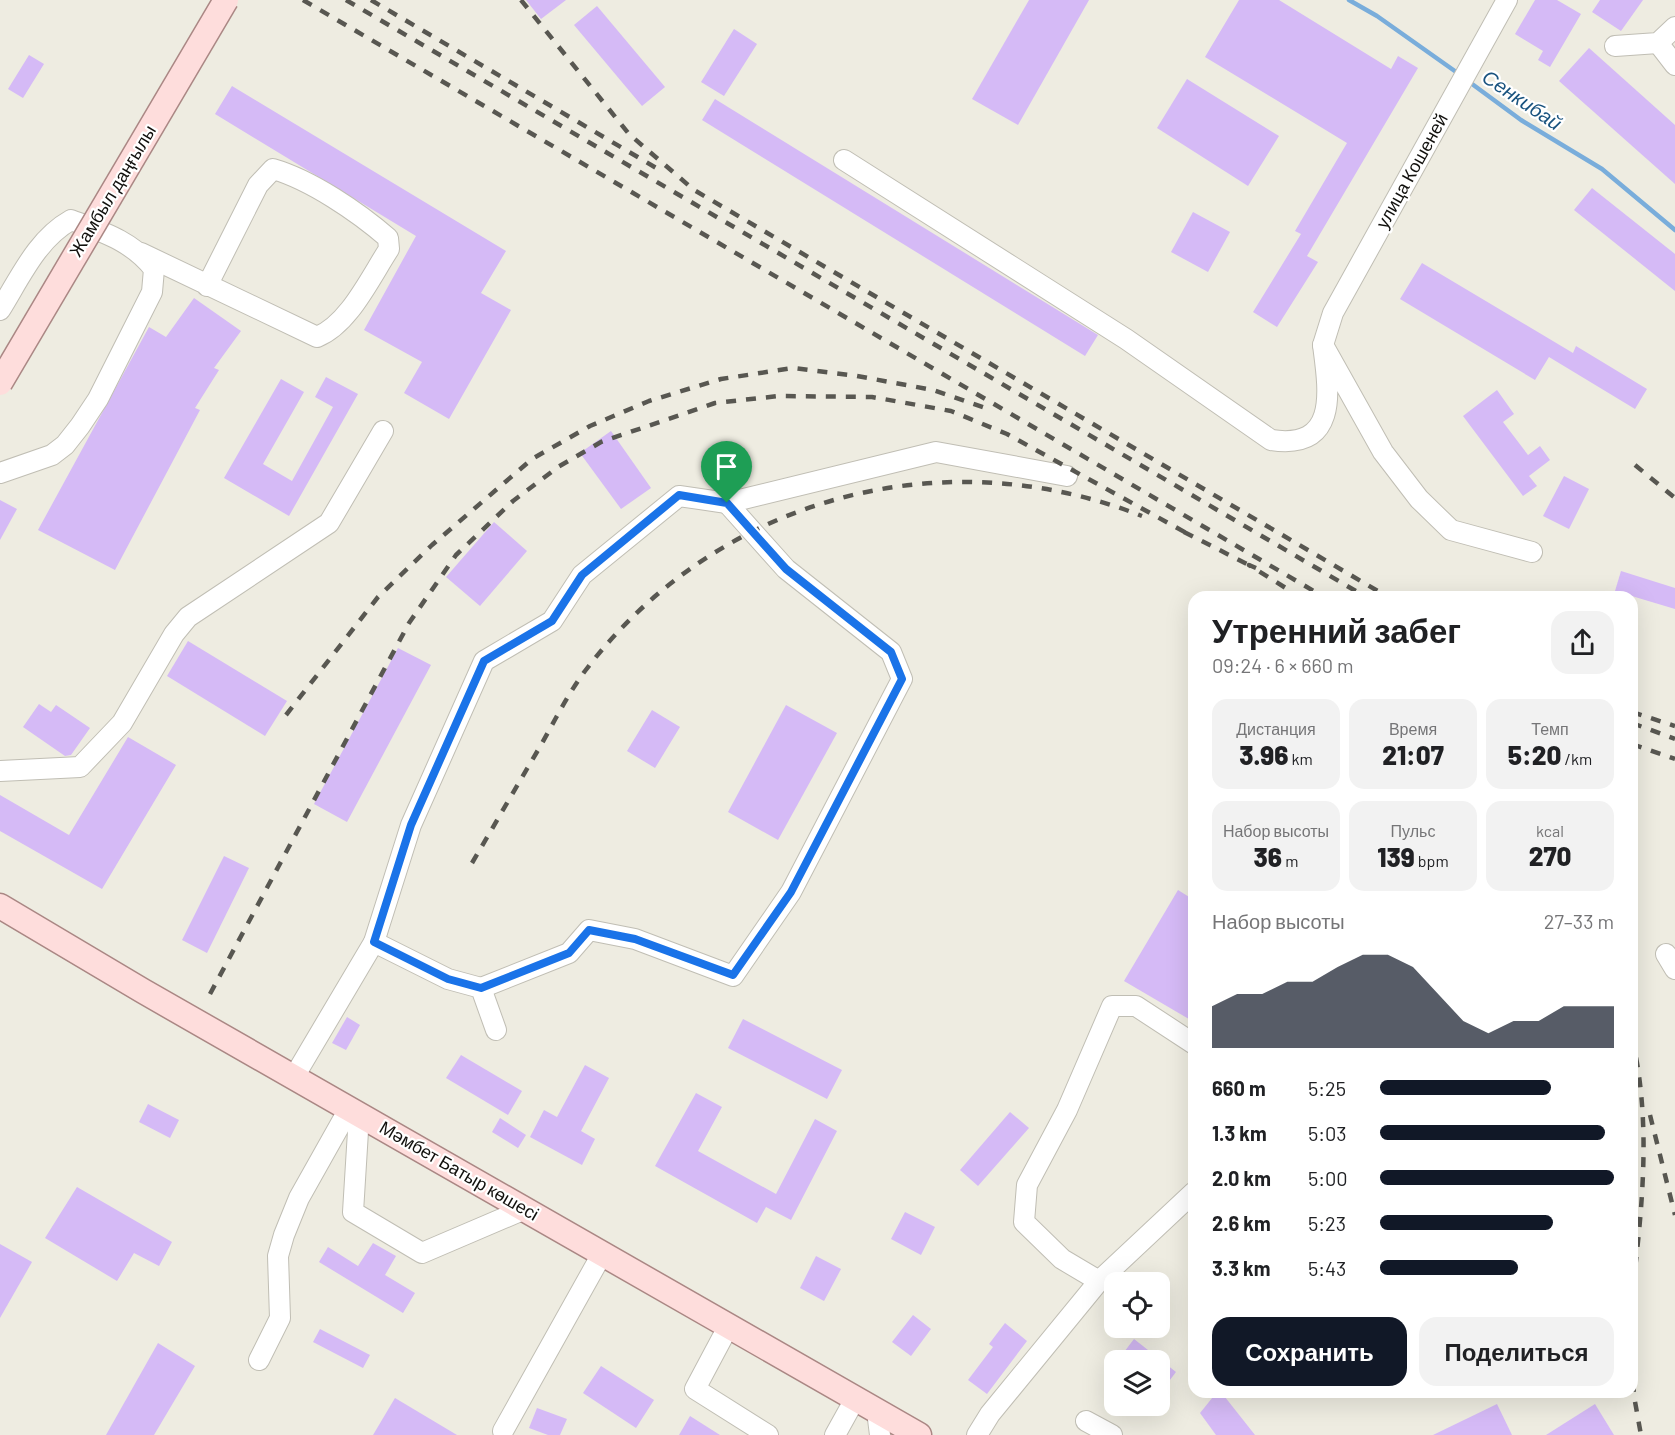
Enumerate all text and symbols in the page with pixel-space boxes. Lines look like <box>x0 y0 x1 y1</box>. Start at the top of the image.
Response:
water label: Сенкибай <box>1478 64 1567 134</box>
street label: улица Кошеней <box>1370 109 1452 232</box>
street label: Жамбыл даңғылы <box>64 121 160 260</box>
pin <box>701 441 752 503</box>
icon: arrive <box>710 450 743 483</box>
text: Утренний забег <box>1212 610 1461 650</box>
button: share <box>1551 611 1614 674</box>
text: 09:24 · 6 × 660 m <box>1212 653 1354 677</box>
text: Дистанция <box>1236 719 1316 738</box>
text: Время <box>1389 719 1437 738</box>
text: Темп <box>1531 719 1569 738</box>
text: 3.96 <box>1239 739 1288 770</box>
text: 21:07 <box>1382 739 1444 770</box>
text: 5:20 <box>1508 739 1561 770</box>
text: km <box>1288 749 1313 768</box>
text: /km <box>1561 749 1592 768</box>
text: Набор высоты <box>1223 821 1329 840</box>
text: Пульс <box>1391 821 1435 840</box>
text: kcal <box>1536 821 1564 840</box>
text: 270 <box>1529 840 1571 871</box>
text: 36 <box>1254 841 1282 872</box>
text: 139 <box>1377 841 1415 872</box>
text: m <box>1282 851 1298 870</box>
text: bpm <box>1415 851 1449 870</box>
text: Набор высоты <box>1212 909 1345 933</box>
text: 27–33 m <box>1544 909 1614 933</box>
text: 660 m <box>1212 1076 1266 1100</box>
text: 5:25 <box>1308 1076 1346 1100</box>
street label: Мәмбет Батыр көшесі <box>376 1116 543 1225</box>
text: 1.3 km <box>1212 1121 1267 1145</box>
text: 5:03 <box>1308 1121 1347 1145</box>
text: 2.0 km <box>1212 1166 1271 1190</box>
text: 5:00 <box>1308 1166 1348 1190</box>
text: 2.6 km <box>1212 1211 1271 1235</box>
text: 5:23 <box>1308 1211 1346 1235</box>
text: 3.3 km <box>1212 1256 1270 1280</box>
text: 5:43 <box>1308 1256 1346 1280</box>
map controls <box>1104 1272 1170 1416</box>
button: locate <box>1104 1272 1170 1338</box>
button: Сохранить <box>1212 1317 1407 1386</box>
button: Поделиться <box>1419 1317 1614 1386</box>
button: layers <box>1104 1350 1170 1416</box>

